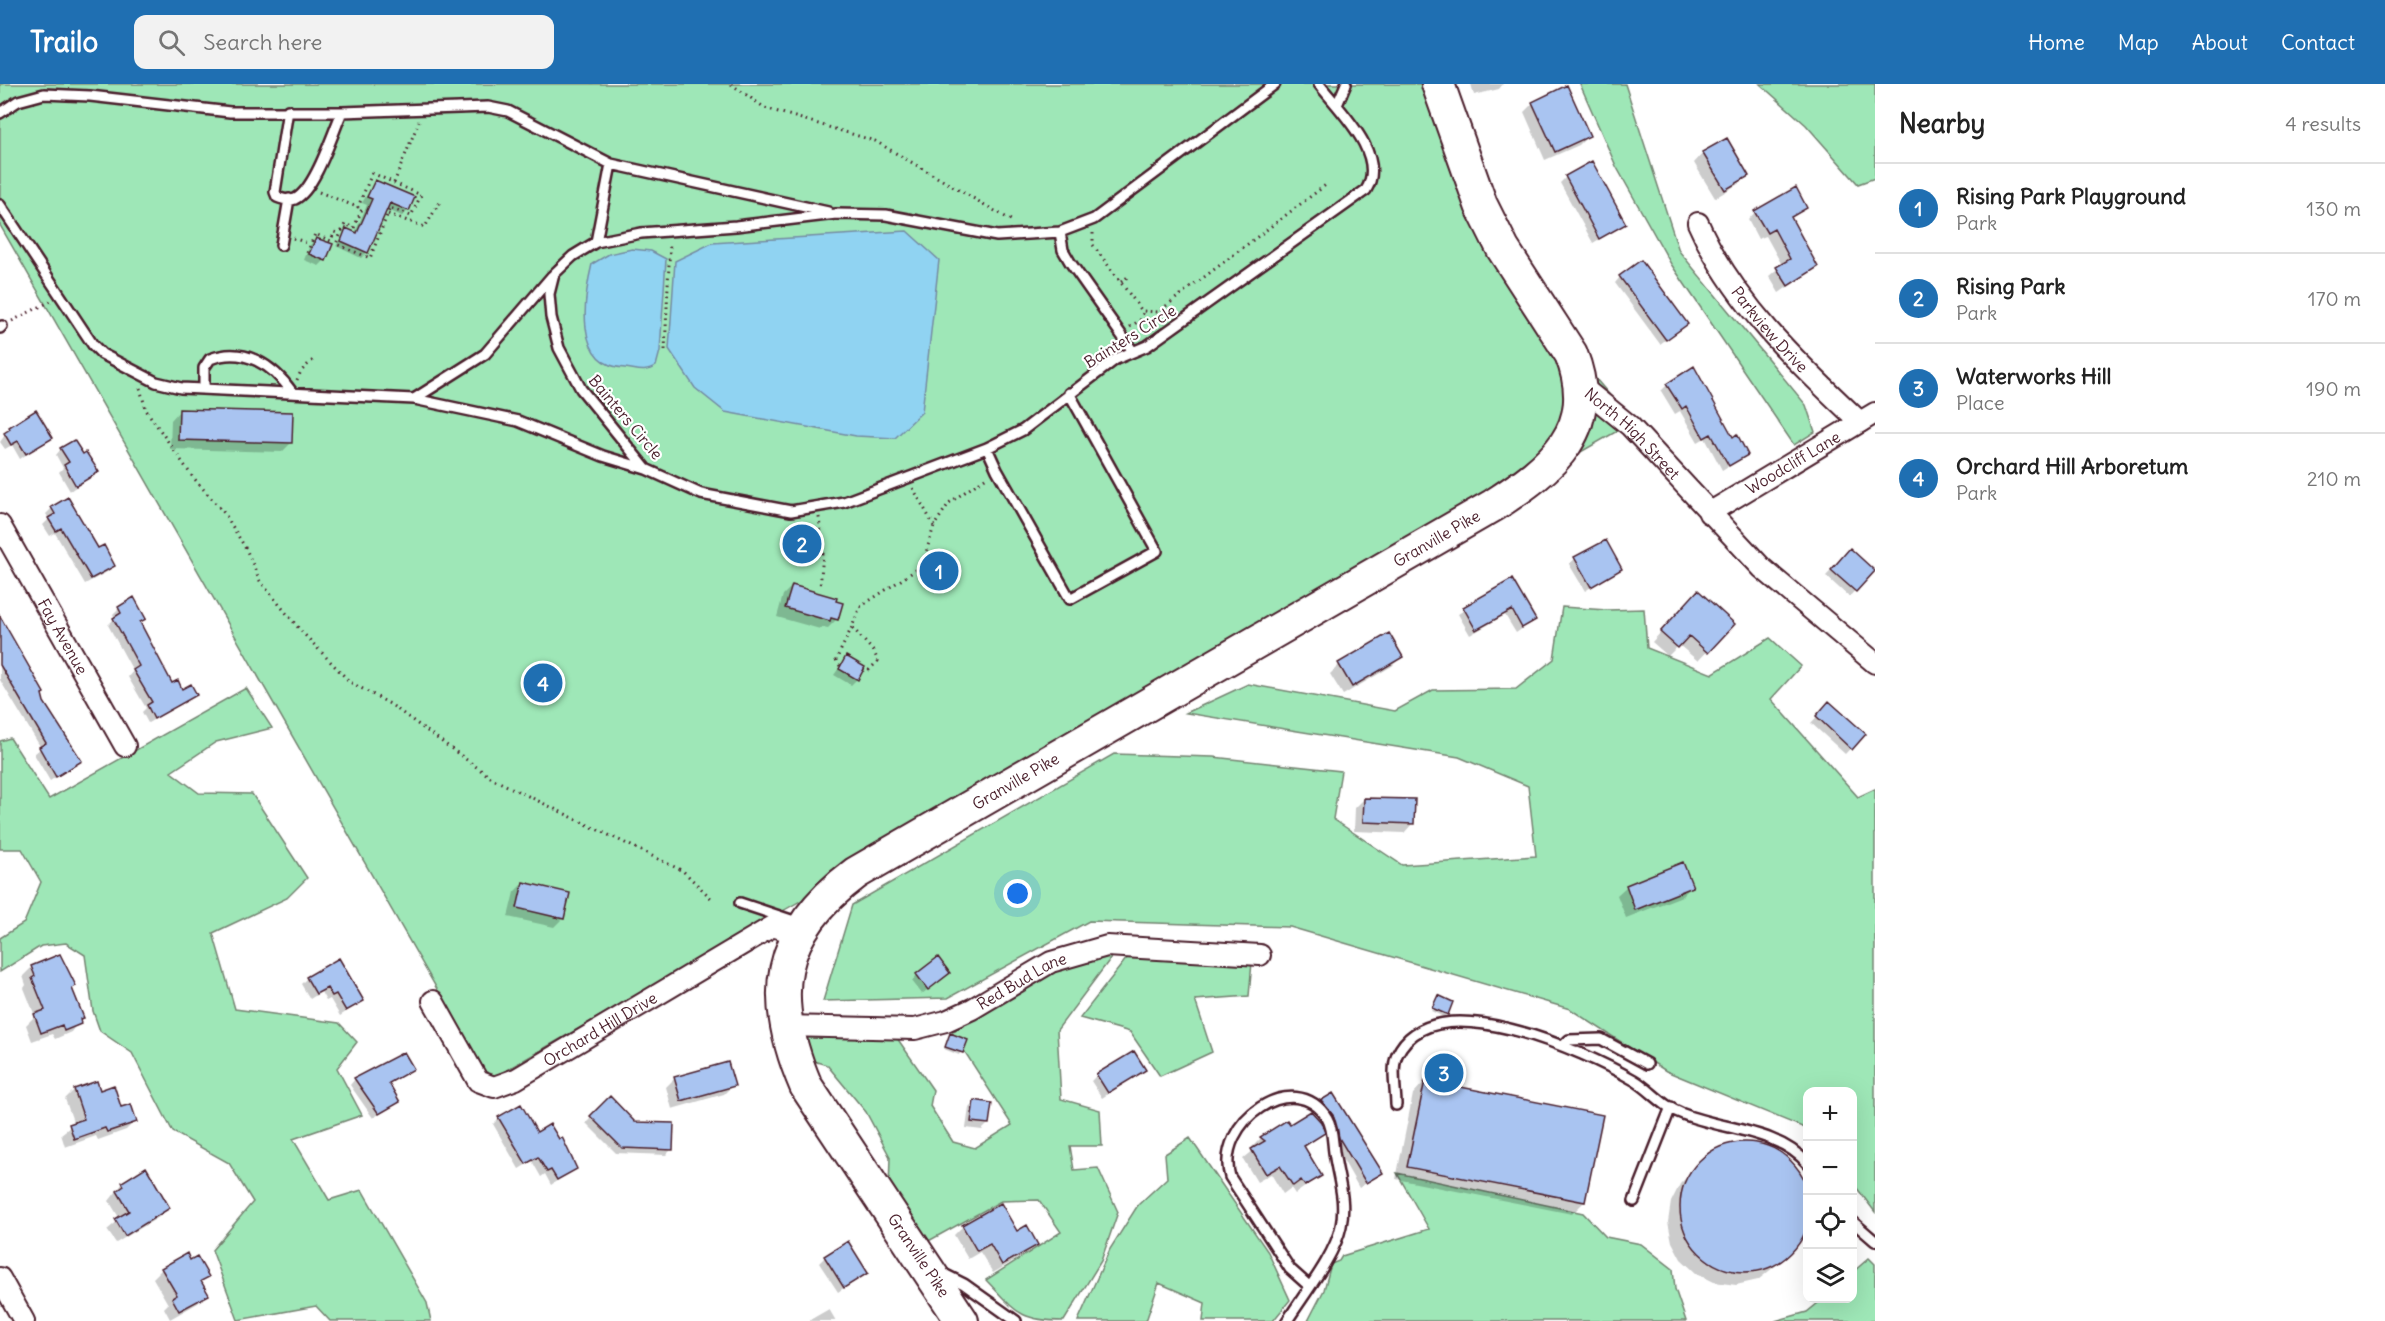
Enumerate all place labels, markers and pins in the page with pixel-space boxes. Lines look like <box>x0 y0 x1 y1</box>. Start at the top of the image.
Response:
pin: 2 <box>782 522 822 566</box>
pin: 1 <box>920 548 958 594</box>
pin: 4 <box>524 660 562 706</box>
pin: 3 <box>1424 1050 1464 1096</box>

